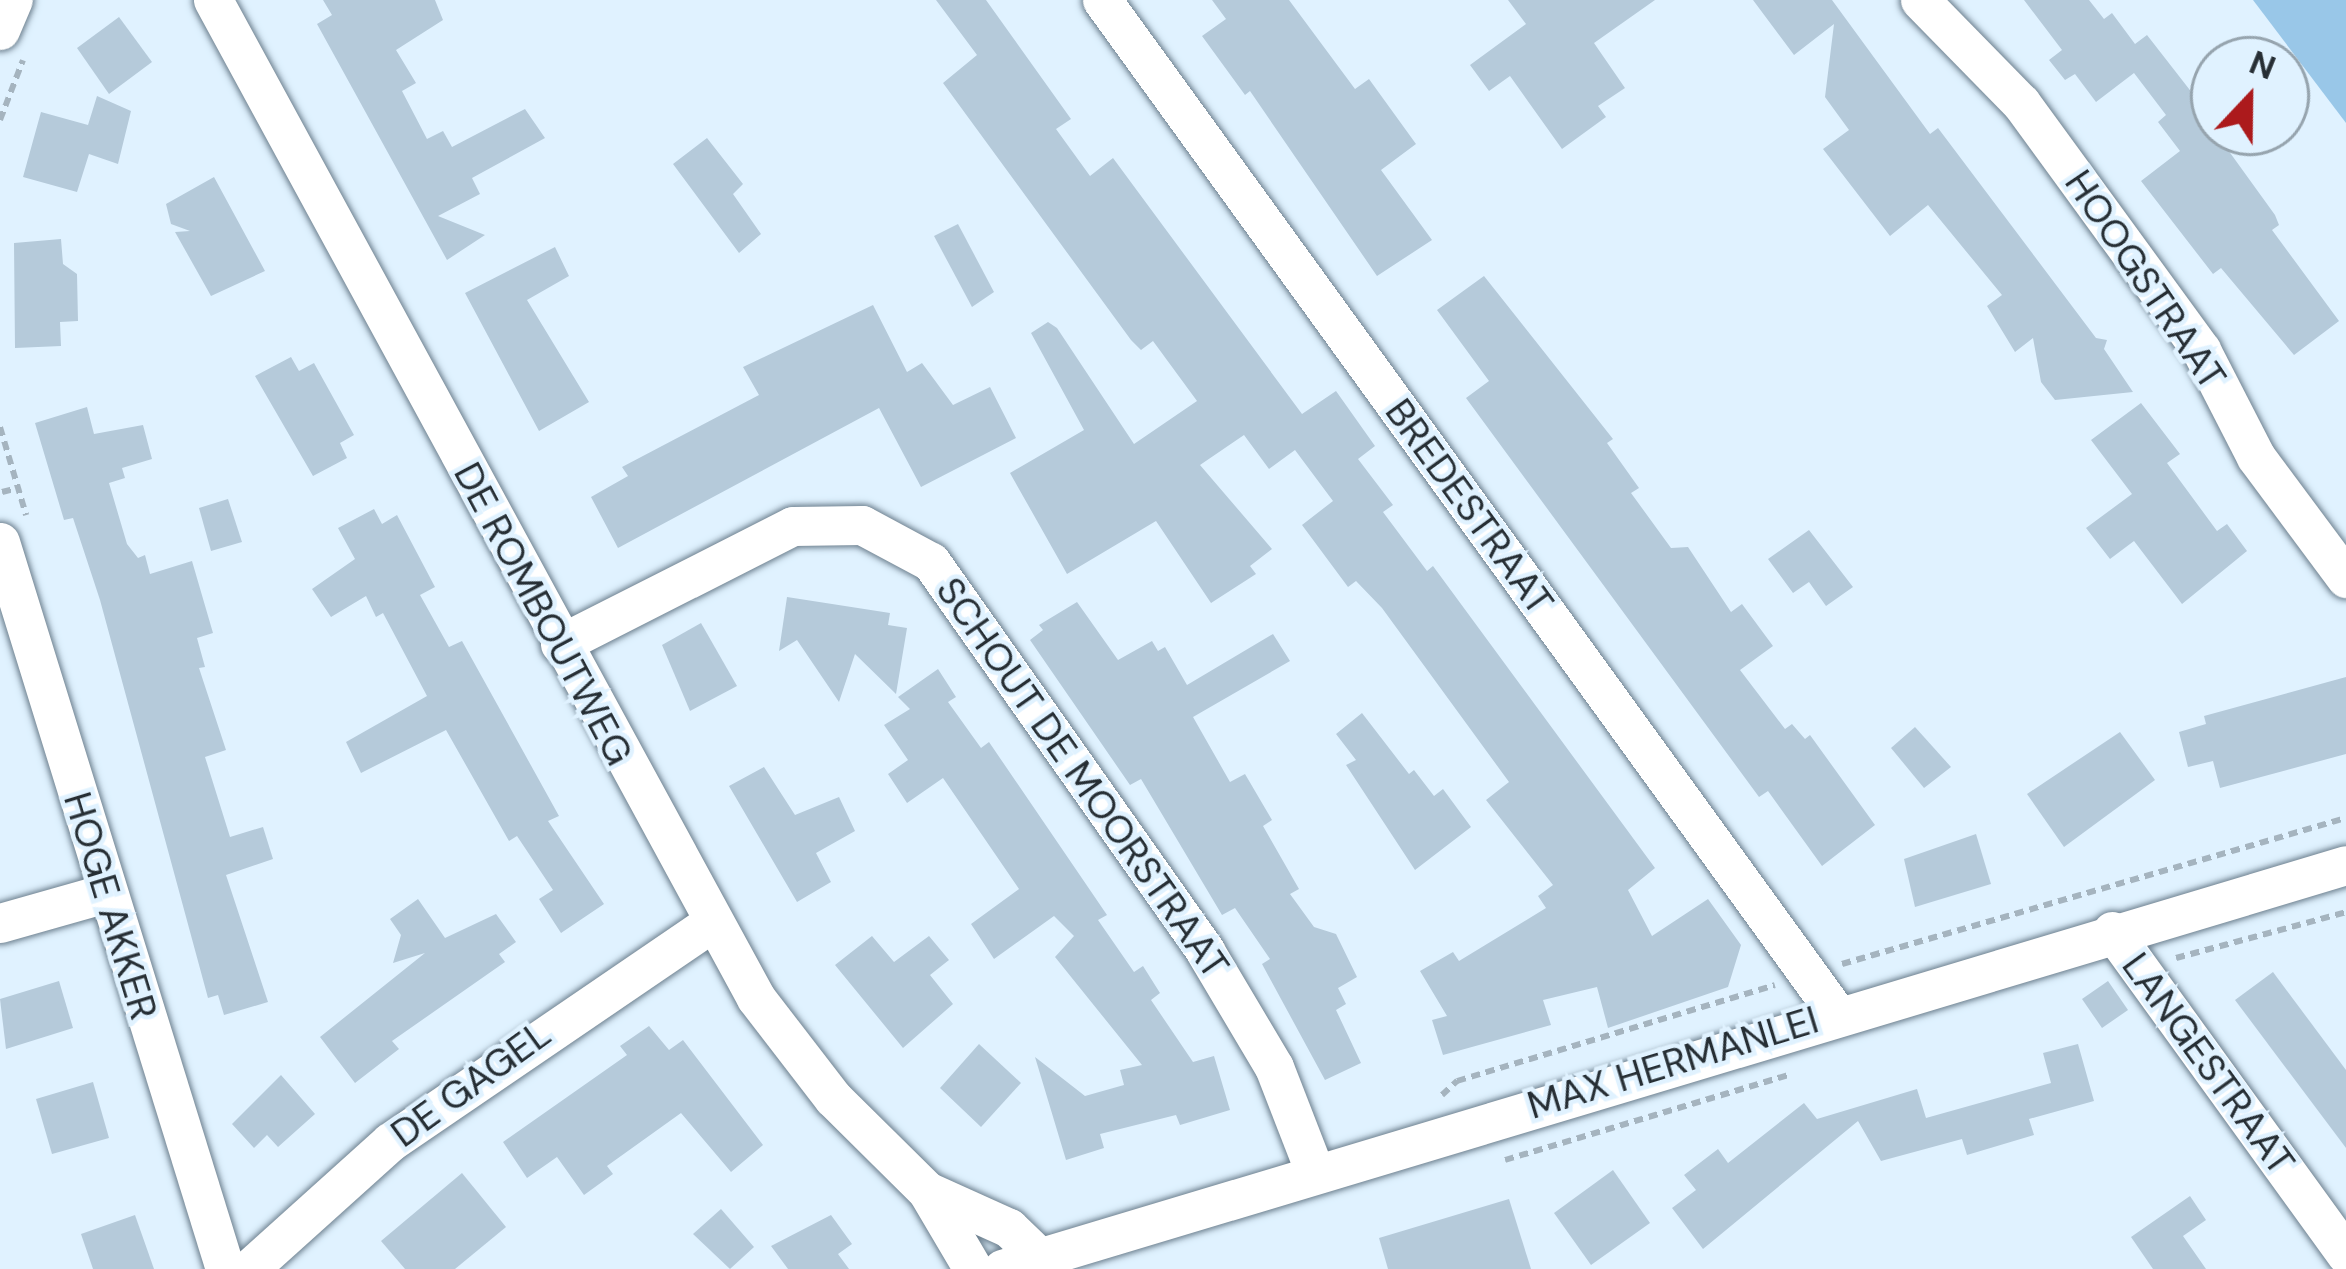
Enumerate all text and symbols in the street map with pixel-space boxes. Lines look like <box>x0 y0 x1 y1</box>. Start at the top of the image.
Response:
north arrow <box>2190 36 2310 156</box>
text: N <box>2243 40 2282 89</box>
street label: HOOGSTRAAT <box>2055 162 2235 398</box>
street label: BREDESTRAAT <box>1375 390 1563 624</box>
street label: DE ROMBOUTWEG <box>443 455 643 773</box>
street label: SCHOUT DE MOORSTRAAT <box>926 569 1238 987</box>
street label: HOGE AKKER <box>53 787 167 1025</box>
street label: LANGESTRAAT <box>2112 944 2304 1184</box>
street label: MAX HERMANLEI <box>1522 997 1824 1129</box>
street label: DE GAGEL <box>382 1011 560 1157</box>

